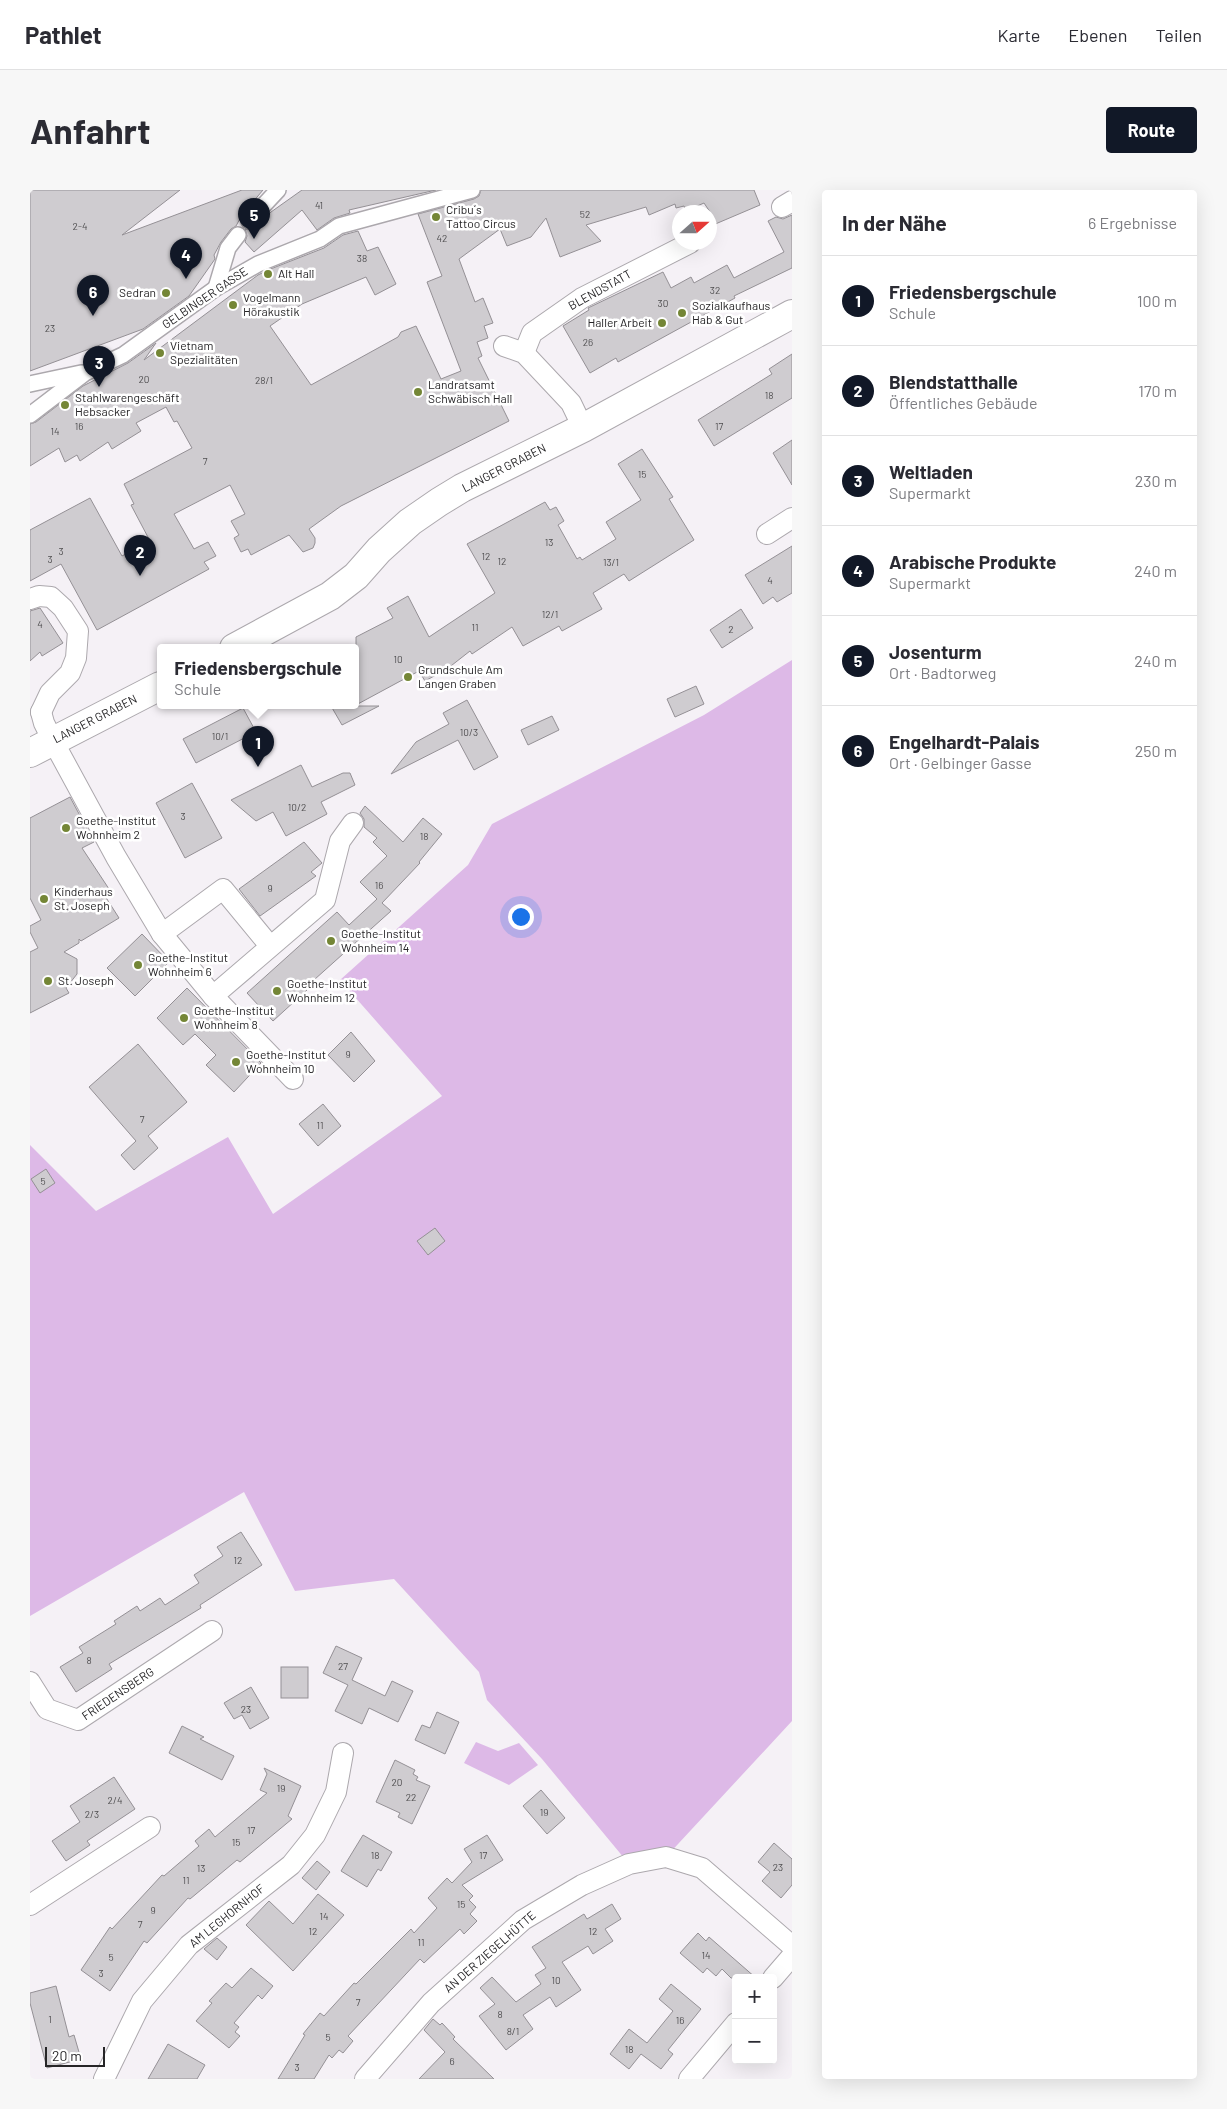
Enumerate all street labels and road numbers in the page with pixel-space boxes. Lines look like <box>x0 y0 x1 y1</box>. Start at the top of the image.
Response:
street label: GELBINGER GASSE <box>159 263 250 331</box>
street label: BLENDSTATT <box>565 266 634 312</box>
street label: LANGER GRABEN <box>459 440 548 494</box>
street label: LANGER GRABEN <box>50 691 139 745</box>
street label: FRIEDENSBERG <box>79 1664 156 1722</box>
street label: AM LEGHORNHOF <box>186 1881 267 1950</box>
street label: AN DER ZIEGELHÜTTE <box>441 1908 538 1995</box>

